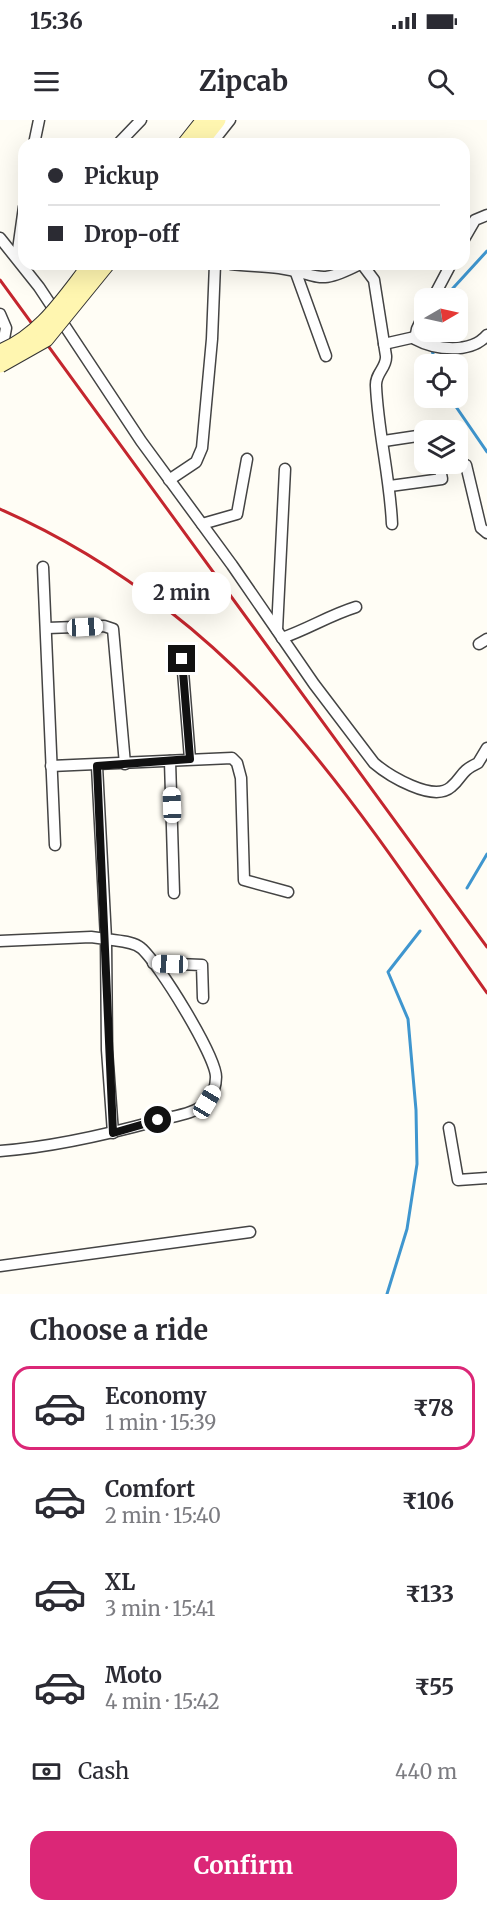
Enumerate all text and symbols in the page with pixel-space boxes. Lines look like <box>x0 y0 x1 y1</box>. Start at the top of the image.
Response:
text: 15:36 <box>30 7 83 35</box>
text: Zipcab <box>199 64 288 98</box>
icon: menu <box>30 65 63 98</box>
icon: search <box>424 65 457 98</box>
text: Pickup <box>84 162 159 190</box>
text: Drop-off <box>84 220 179 248</box>
north arrow <box>414 288 468 342</box>
map controls <box>414 288 468 474</box>
button: locate <box>414 354 468 408</box>
button: layers <box>414 420 468 474</box>
callout: 2 min <box>132 572 231 614</box>
text: 2 min <box>153 580 210 605</box>
car <box>67 617 103 637</box>
route end <box>168 645 195 672</box>
car <box>162 787 182 823</box>
car <box>152 954 188 974</box>
car <box>190 1082 224 1122</box>
route start <box>144 1106 171 1133</box>
text: Choose a ride <box>30 1313 208 1347</box>
icon: car <box>33 1381 87 1435</box>
text: Economy <box>105 1382 206 1410</box>
text: ₹78 <box>413 1394 454 1422</box>
text: 1 min · 15:39 <box>105 1410 216 1435</box>
icon: car <box>33 1474 87 1528</box>
text: Comfort <box>105 1475 195 1503</box>
text: ₹106 <box>402 1487 454 1515</box>
text: 2 min · 15:40 <box>105 1503 221 1528</box>
icon: car <box>33 1567 87 1621</box>
text: XL <box>105 1568 135 1596</box>
text: ₹133 <box>405 1580 454 1608</box>
text: 3 min · 15:41 <box>105 1596 215 1621</box>
icon: car <box>33 1660 87 1714</box>
text: Moto <box>105 1661 162 1689</box>
text: ₹55 <box>414 1673 454 1701</box>
text: 4 min · 15:42 <box>105 1689 220 1714</box>
icon: cash <box>30 1755 63 1788</box>
text: Cash <box>78 1757 129 1785</box>
text: 440 m <box>395 1759 457 1784</box>
button: Confirm <box>30 1831 457 1900</box>

